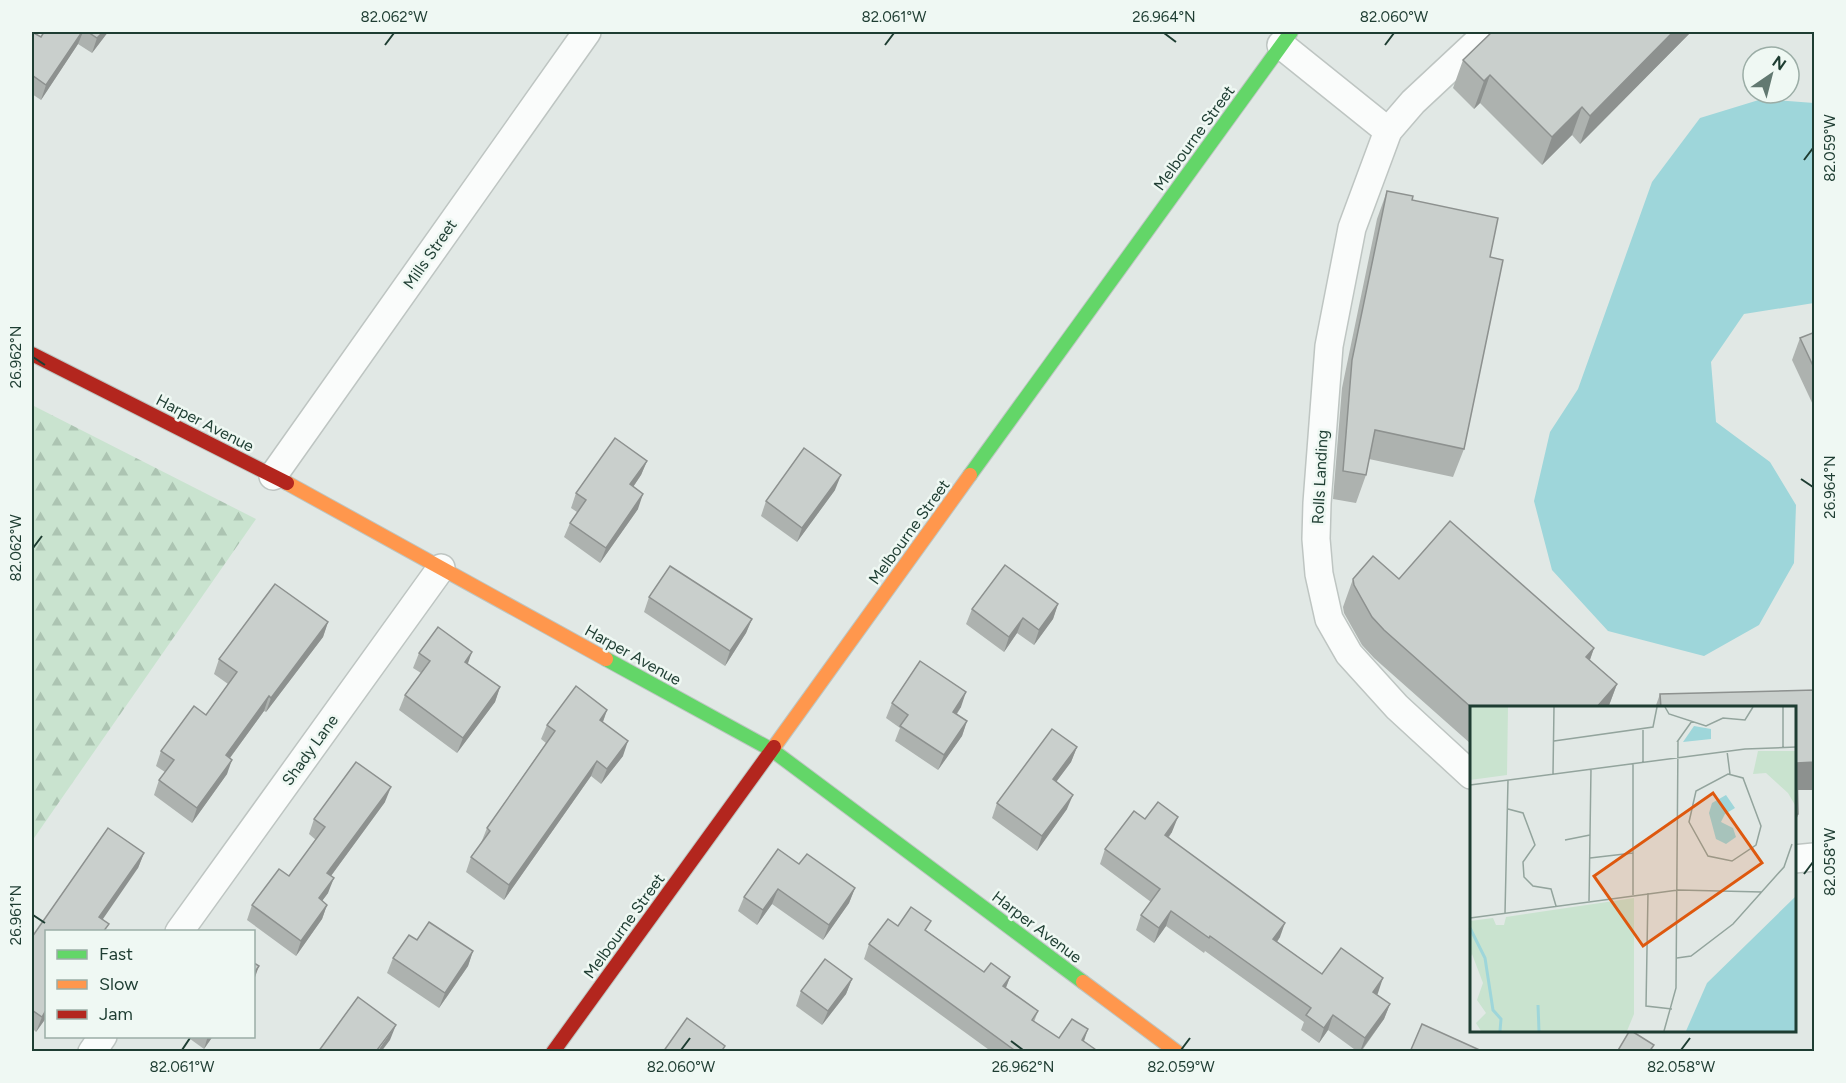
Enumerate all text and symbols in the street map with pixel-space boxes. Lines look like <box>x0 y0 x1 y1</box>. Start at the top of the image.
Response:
text: 82.062°W <box>360 8 428 26</box>
text: 82.061°W <box>862 8 927 26</box>
text: 26.964°N <box>1132 8 1196 26</box>
text: 82.060°W <box>1360 8 1429 26</box>
north arrow <box>1741 45 1801 105</box>
text: N <box>1769 52 1790 74</box>
street label: Melbourne Street <box>1150 82 1238 194</box>
text: 82.059°W <box>1821 114 1839 182</box>
street label: Mills Street <box>399 216 461 292</box>
text: 26.962°N <box>7 326 25 388</box>
street label: Harper Avenue <box>153 390 257 456</box>
street label: Rolls Landing <box>1308 429 1332 525</box>
text: 26.964°N <box>1821 455 1839 519</box>
street label: Melbourne Street <box>865 476 953 588</box>
text: 82.062°W <box>7 514 25 582</box>
street label: Harper Avenue <box>581 621 685 689</box>
inset map <box>1470 706 1795 1032</box>
street label: Shady Lane <box>278 711 342 789</box>
text: 82.058°W <box>1821 827 1839 896</box>
street label: Melbourne Street <box>580 870 668 982</box>
text: 26.961°N <box>7 885 25 945</box>
street label: Harper Avenue <box>988 887 1086 967</box>
legend <box>45 930 255 1038</box>
text: Fast <box>99 943 133 965</box>
text: Slow <box>99 973 138 995</box>
text: Jam <box>99 1003 133 1025</box>
text: 82.061°W <box>150 1058 215 1076</box>
text: 82.060°W <box>647 1058 716 1076</box>
text: 26.962°N <box>992 1058 1054 1076</box>
text: 82.059°W <box>1147 1058 1215 1076</box>
text: 82.058°W <box>1647 1058 1716 1076</box>

